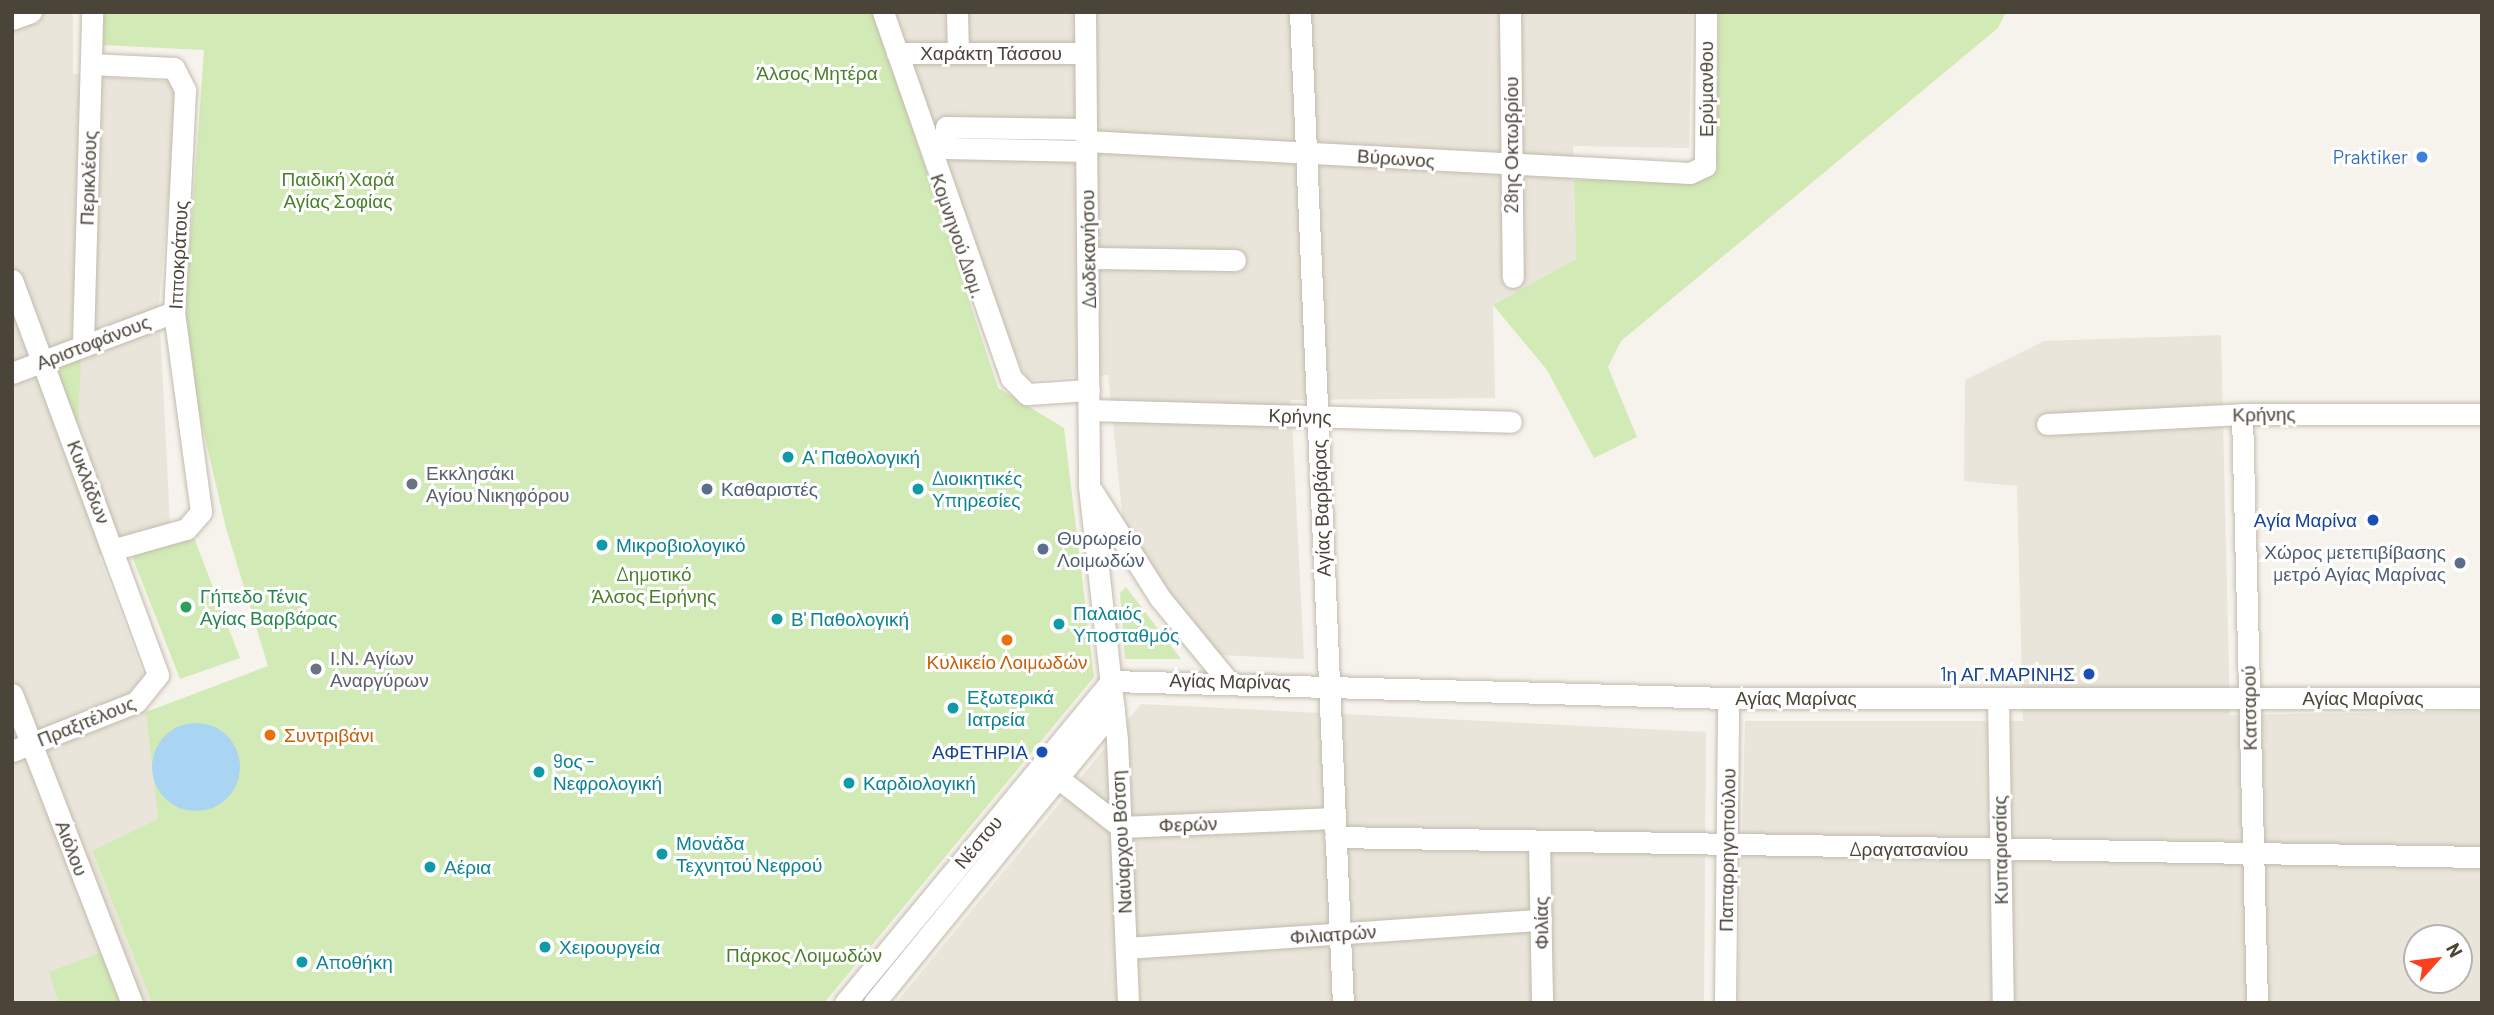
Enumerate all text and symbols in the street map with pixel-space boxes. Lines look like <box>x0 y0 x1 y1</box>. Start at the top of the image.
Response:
street label: Ερύμανθου <box>1695 41 1717 137</box>
street label: Χαράκτη Τάσσου <box>920 42 1062 64</box>
park label: Άλσος Μητέρα <box>756 62 878 84</box>
street label: 28ης Οκτωβρίου <box>1500 77 1522 213</box>
street label: Περικλέους <box>75 130 101 226</box>
street label: Βύρωνος <box>1356 144 1436 172</box>
place label: Praktiker <box>2333 146 2408 168</box>
marker: Praktiker <box>2414 149 2430 165</box>
park label: Παιδική Χαρά Αγίας Σοφίας <box>281 168 395 212</box>
street label: Κομνηνού Διομ. <box>926 171 990 301</box>
street label: Δωδεκανήσου <box>1076 189 1100 309</box>
street label: Ιπποκράτους <box>164 200 192 310</box>
street label: Αριστοφάνους <box>33 310 153 374</box>
street label: Κρήνης <box>2232 402 2296 426</box>
street label: Κρήνης <box>1268 404 1332 428</box>
street label: Κυκλάδων <box>63 437 115 527</box>
street label: Αγίας Βαρβάρας <box>1307 439 1335 577</box>
place label: Α' Παθολογική <box>802 446 920 468</box>
marker: Α' Παθολογική <box>780 449 796 465</box>
place label: Εκκλησάκι Αγίου Νικηφόρου <box>426 462 569 506</box>
place label: Διοικητικές Υπηρεσίες <box>932 467 1022 511</box>
marker: Εκκλησάκι Αγίου Νικηφόρου <box>404 476 420 492</box>
place label: Καθαριστές <box>721 478 818 500</box>
marker: Καθαριστές <box>699 481 715 497</box>
marker: Διοικητικές Υπηρεσίες <box>910 481 926 497</box>
place label: Αγία Μαρίνα <box>2254 509 2357 531</box>
marker: Αγία Μαρίνα <box>2363 510 2383 530</box>
place label: Θυρωρείο Λοιμωδών <box>1057 527 1145 571</box>
place label: Μικροβιολογικό <box>616 534 746 556</box>
marker: Μικροβιολογικό <box>594 537 610 553</box>
marker: Θυρωρείο Λοιμωδών <box>1035 541 1051 557</box>
place label: Χώρος μετεπιβίβασης μετρό Αγίας Μαρίνας <box>2264 541 2446 585</box>
marker: Χώρος μετεπιβίβασης μετρό Αγίας Μαρίνας <box>2452 555 2468 571</box>
park label: Δημοτικό Άλσος Ειρήνης <box>592 563 716 607</box>
place label: Γήπεδο Τένις Αγίας Βαρβάρας <box>200 585 337 629</box>
marker: Γήπεδο Τένις Αγίας Βαρβάρας <box>178 599 194 615</box>
place label: Παλαιός Υποσταθμός <box>1073 602 1179 646</box>
place label: Β' Παθολογική <box>791 608 909 630</box>
marker: Β' Παθολογική <box>769 611 785 627</box>
marker: Παλαιός Υποσταθμός <box>1051 616 1067 632</box>
marker: Κυλικείο Λοιμωδών <box>999 632 1015 648</box>
place label: Ι.Ν. Αγίων Αναργύρων <box>330 647 429 691</box>
place label: Κυλικείο Λοιμωδών <box>927 651 1087 673</box>
marker: Ι.Ν. Αγίων Αναργύρων <box>308 661 324 677</box>
place label: 1η ΑΓ.ΜΑΡΙΝΗΣ <box>1940 663 2075 685</box>
street label: Κατσαρού <box>2237 665 2261 751</box>
marker: 1η ΑΓ.ΜΑΡΙΝΗΣ <box>2081 666 2097 682</box>
street label: Αγίας Μαρίνας <box>1169 669 1291 693</box>
place label: Εξωτερικά Ιατρεία <box>967 686 1054 730</box>
street label: Αγίας Μαρίνας <box>1735 687 1857 709</box>
street label: Αγίας Μαρίνας <box>2302 687 2424 709</box>
street label: Πραξιτέλους <box>34 691 138 751</box>
marker: Εξωτερικά Ιατρεία <box>945 700 961 716</box>
place label: Συντριβάνι <box>284 724 374 746</box>
marker: Συντριβάνι <box>262 727 278 743</box>
place label: ΑΦΕΤΗΡΙΑ <box>932 741 1028 763</box>
marker: ΑΦΕΤΗΡΙΑ <box>1034 744 1050 760</box>
place label: 9ος - Νεφρολογική <box>553 750 662 794</box>
marker: 9ος - Νεφρολογική <box>531 764 547 780</box>
street label: Παπαρρηγοπούλου <box>1714 768 1740 932</box>
street label: Ναύαρχου Βότση <box>1106 770 1136 914</box>
place label: Καρδιολογική <box>863 772 976 794</box>
marker: Καρδιολογική <box>841 775 857 791</box>
street label: Κυπαρισσίας <box>1988 795 2012 905</box>
street label: Νέστου <box>949 811 1007 873</box>
street label: Φερών <box>1158 812 1218 836</box>
street label: Αιόλου <box>51 817 93 879</box>
place label: Μονάδα Τεχνητού Νεφρού <box>676 832 822 876</box>
street label: Δραγατσανίου <box>1849 838 1969 860</box>
marker: Μονάδα Τεχνητού Νεφρού <box>654 846 670 862</box>
place label: Αέρια <box>444 856 491 878</box>
marker: Αέρια <box>422 859 438 875</box>
street label: Φιλίας <box>1529 896 1553 950</box>
street label: Φιλιατρών <box>1289 920 1377 948</box>
north arrow <box>2403 924 2473 994</box>
place label: Χειρουργεία <box>559 936 660 958</box>
marker: Χειρουργεία <box>537 939 553 955</box>
text: N <box>2442 939 2468 961</box>
park label: Πάρκος Λοιμωδών <box>726 944 882 966</box>
place label: Αποθήκη <box>316 951 393 973</box>
marker: Αποθήκη <box>294 954 310 970</box>

